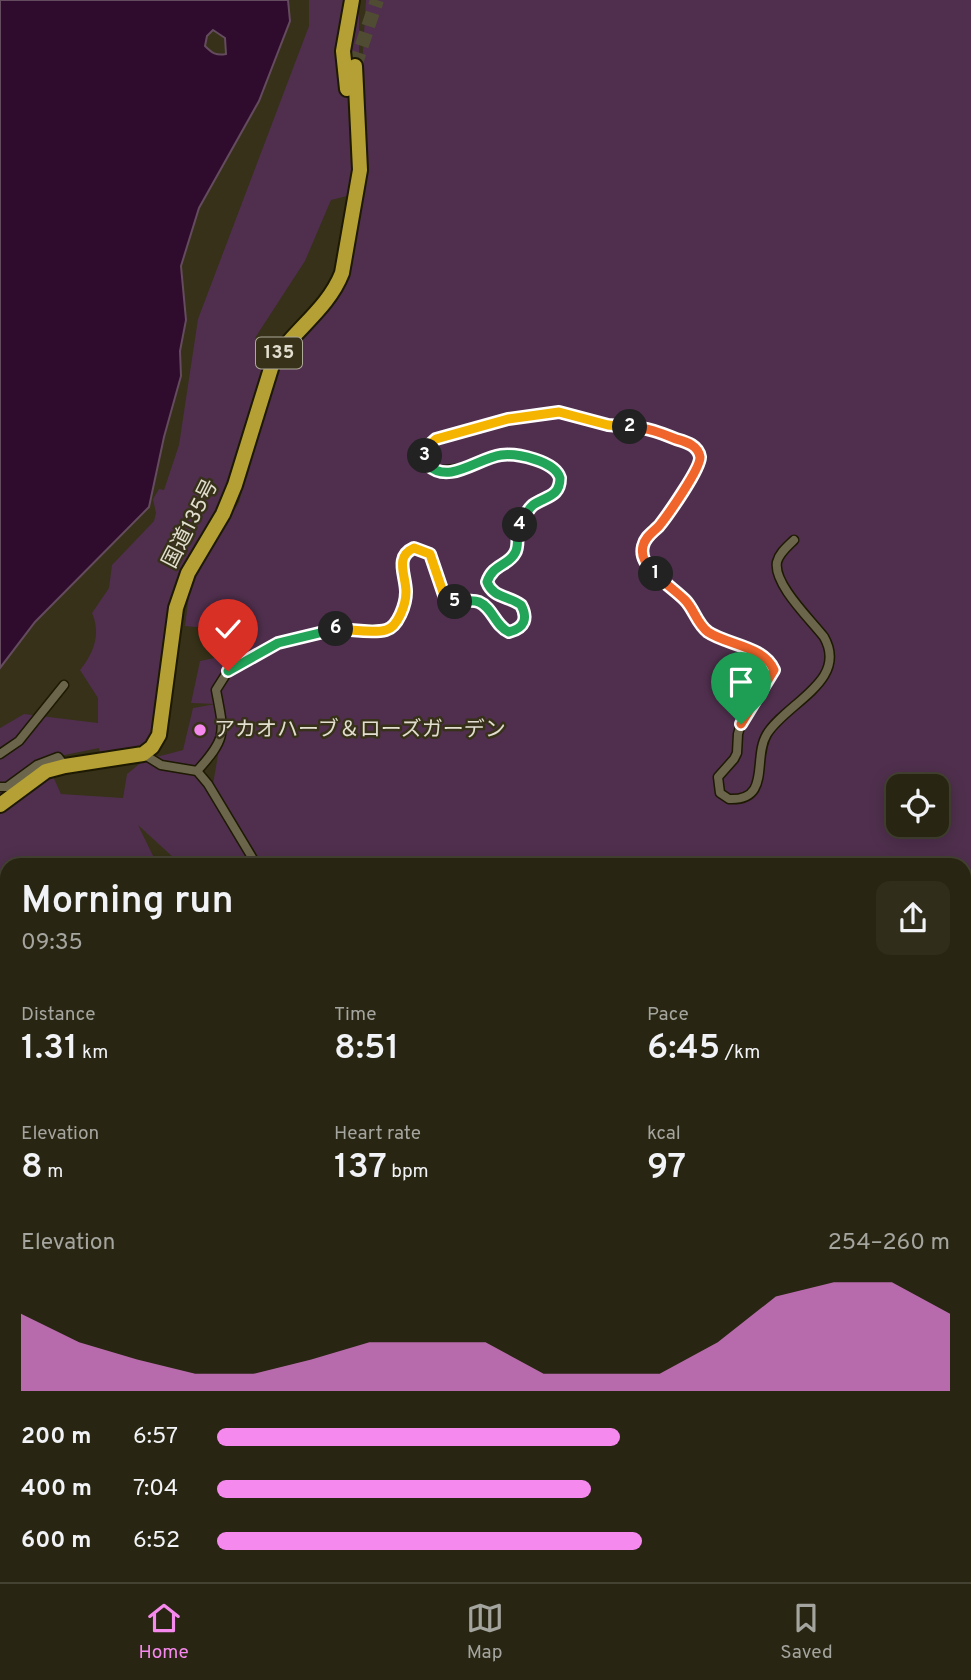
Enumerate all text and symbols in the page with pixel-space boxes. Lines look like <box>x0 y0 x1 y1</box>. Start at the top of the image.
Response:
road number: 135 <box>256 338 302 368</box>
pin: 2 <box>612 410 648 444</box>
text: 2 <box>624 414 635 438</box>
pin: 3 <box>408 438 442 474</box>
text: 3 <box>419 443 430 467</box>
street label: 国道135号 <box>157 475 225 573</box>
pin: 4 <box>503 508 538 542</box>
text: 4 <box>513 512 526 536</box>
pin: 1 <box>638 556 674 592</box>
text: 1 <box>652 561 659 585</box>
pin: 5 <box>438 584 472 620</box>
text: 5 <box>449 589 460 613</box>
pin <box>198 599 258 671</box>
icon: check <box>209 610 247 648</box>
pin: 6 <box>318 612 354 646</box>
text: 6 <box>330 616 341 640</box>
pin <box>711 652 771 724</box>
icon: arrive <box>722 663 760 701</box>
place label: アカオハーブ＆ローズガーデン <box>214 717 506 744</box>
marker: アカオハーブ＆ローズガーデン <box>192 722 208 738</box>
map controls <box>886 774 949 837</box>
button: locate <box>886 774 949 837</box>
text: Morning run <box>21 878 234 927</box>
button: share <box>876 881 950 955</box>
text: 09:35 <box>21 929 83 958</box>
text: Distance <box>21 1003 96 1027</box>
text: Time <box>334 1003 377 1027</box>
text: Pace <box>647 1003 689 1027</box>
text: 1.31 <box>21 1027 78 1071</box>
text: 8:51 <box>334 1027 399 1071</box>
text: 6:45 <box>647 1027 720 1071</box>
text: km <box>78 1041 108 1065</box>
text: /km <box>720 1041 760 1065</box>
text: Elevation <box>21 1122 99 1146</box>
text: Heart rate <box>334 1122 421 1146</box>
text: kcal <box>647 1122 681 1146</box>
text: 8 <box>21 1146 43 1190</box>
text: 137 <box>334 1146 387 1190</box>
text: 97 <box>647 1146 686 1190</box>
text: m <box>43 1160 63 1184</box>
text: bpm <box>387 1160 429 1184</box>
text: Elevation <box>21 1229 116 1258</box>
text: 254–260 m <box>828 1229 950 1258</box>
text: 200 m <box>21 1423 91 1452</box>
text: 6:57 <box>133 1423 178 1452</box>
text: 400 m <box>21 1475 92 1504</box>
text: 7:04 <box>133 1475 178 1504</box>
text: 600 m <box>21 1527 91 1556</box>
text: 6:52 <box>133 1527 180 1556</box>
tab: Home <box>138 1599 189 1665</box>
tab: Map <box>466 1599 504 1665</box>
tab: Saved <box>780 1599 833 1665</box>

